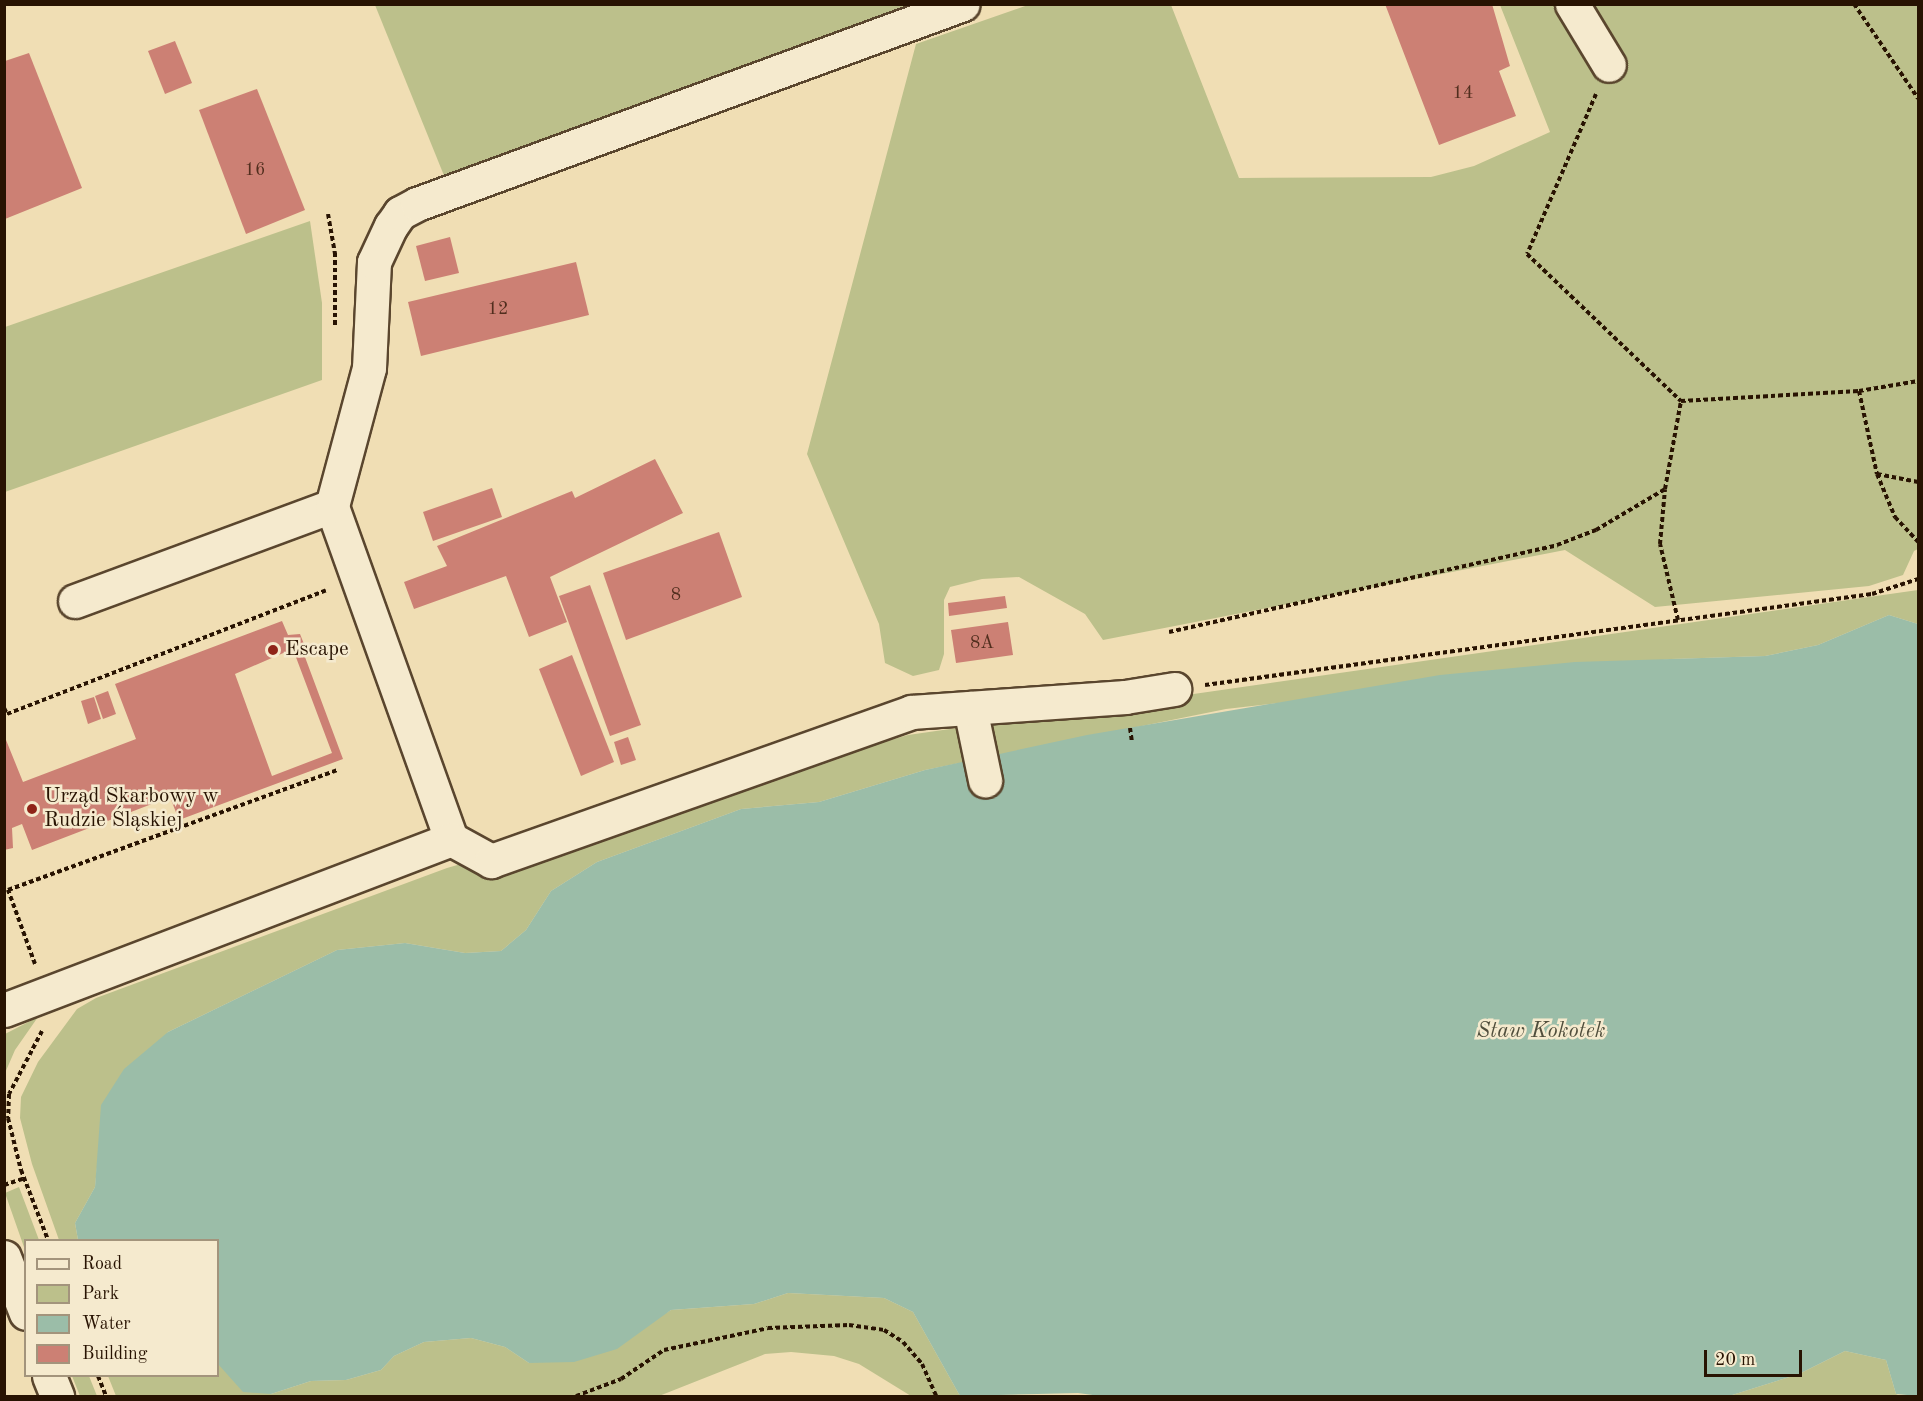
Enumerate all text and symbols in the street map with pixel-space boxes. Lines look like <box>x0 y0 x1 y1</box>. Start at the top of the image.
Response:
house number: 14 <box>1453 82 1473 104</box>
house number: 16 <box>245 159 265 181</box>
house number: 12 <box>488 298 508 320</box>
house number: 8 <box>671 584 681 606</box>
house number: 8A <box>970 632 994 654</box>
place label: Escape <box>285 637 349 663</box>
marker: Escape <box>266 643 280 657</box>
place label: Urząd Skarbowy w Rudzie Śląskiej <box>44 784 219 834</box>
marker: Urząd Skarbowy w Rudzie Śląskiej <box>25 802 39 816</box>
water label: Staw Kokotek <box>1477 1019 1605 1045</box>
legend <box>24 1239 219 1377</box>
text: Road <box>82 1255 122 1273</box>
text: Park <box>82 1285 119 1303</box>
text: Water <box>82 1315 131 1333</box>
scale bar <box>1707 1338 1804 1376</box>
text: Building <box>82 1345 147 1363</box>
text: 20 m <box>1715 1351 1755 1369</box>

